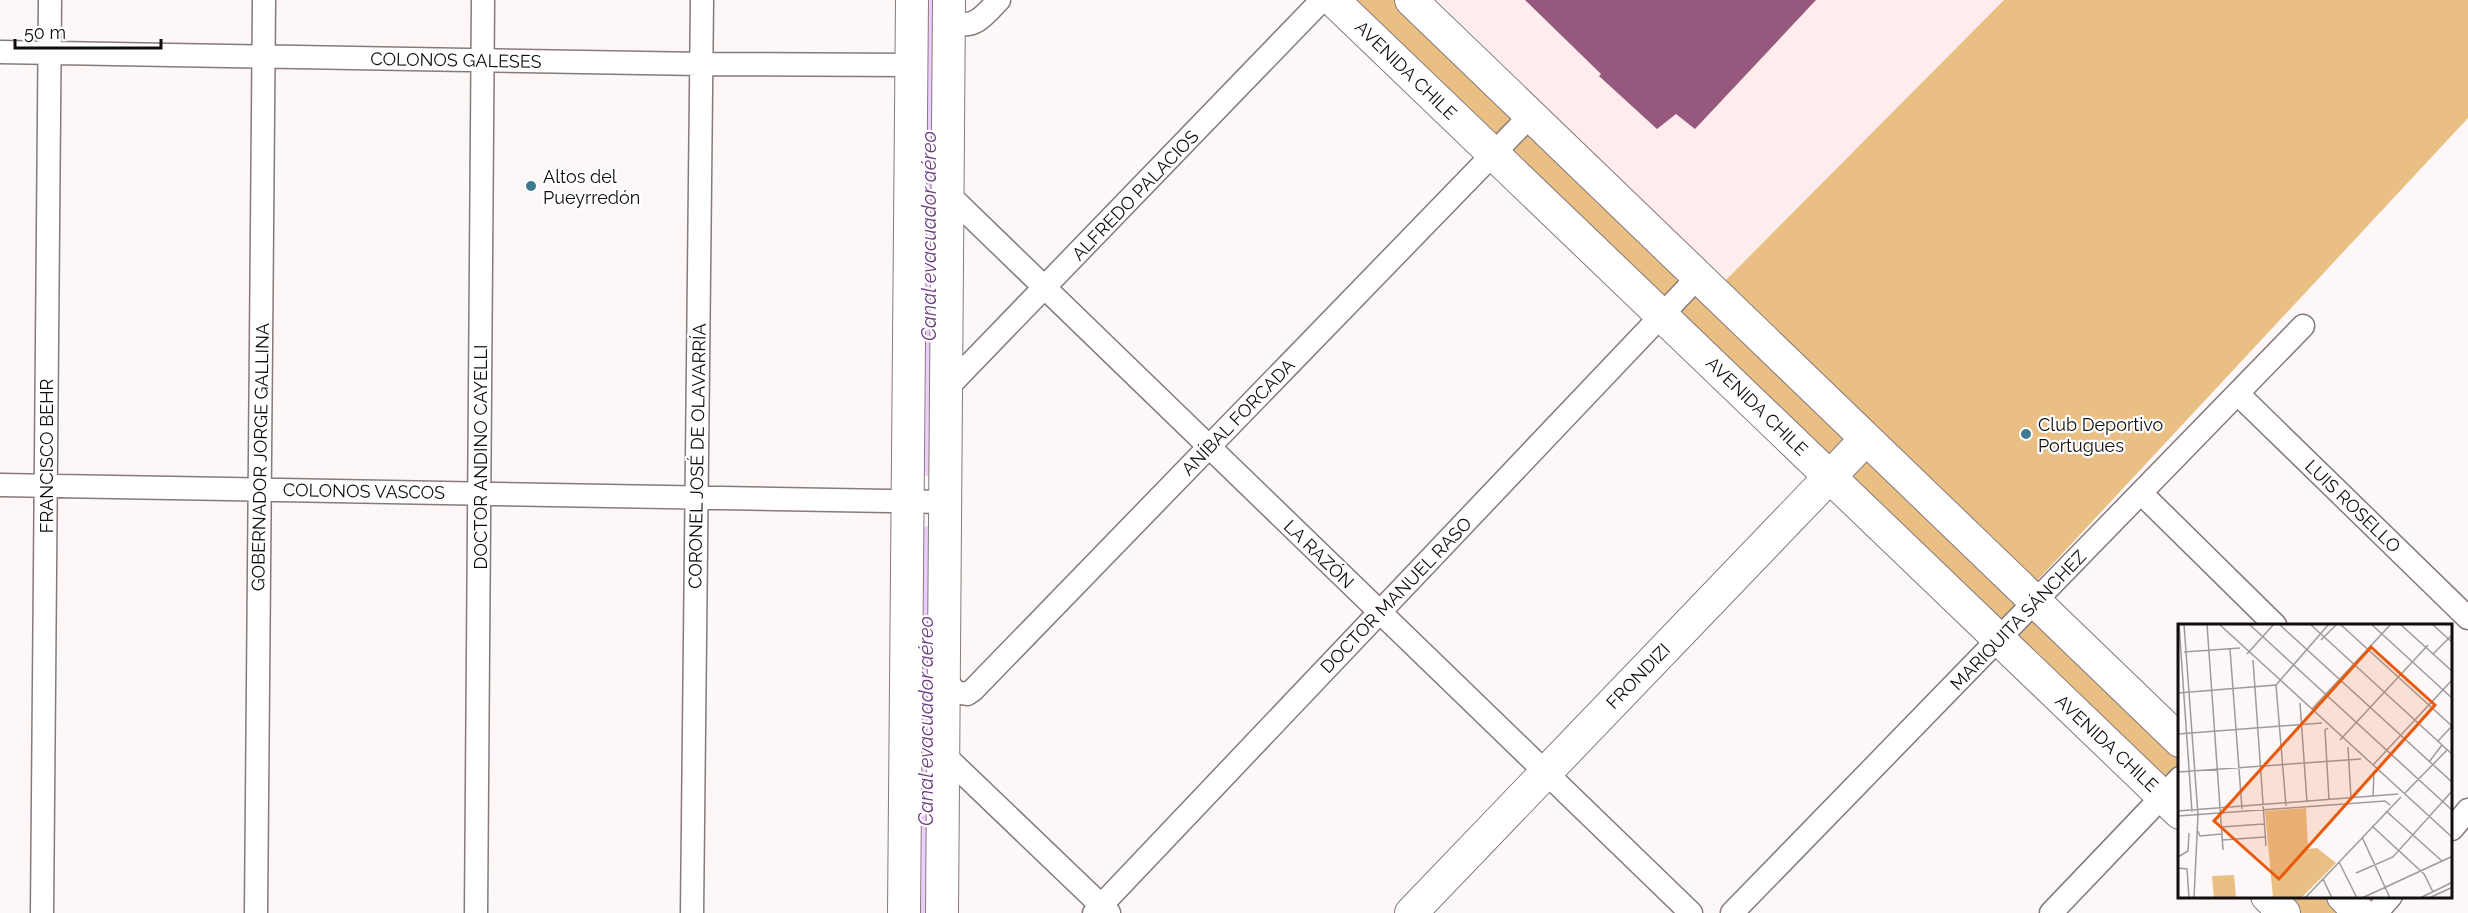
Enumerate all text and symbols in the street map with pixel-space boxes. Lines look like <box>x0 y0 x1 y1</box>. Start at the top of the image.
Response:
scale bar <box>15 12 160 50</box>
street label: AVENIDA CHILE <box>1351 16 1461 124</box>
text: 50 m <box>24 22 66 43</box>
street label: COLONOS GALESES <box>370 48 542 72</box>
street label: ALFREDO PALACIOS <box>1067 125 1203 264</box>
water label: Canal evacuador aéreo <box>917 131 941 341</box>
place label: Altos del Pueyrredón <box>543 166 640 208</box>
marker: Altos del Pueyrredón <box>524 179 538 193</box>
street label: GOBERNADOR JORGE GALLINA <box>247 323 273 591</box>
street label: CORONEL JOSÉ DE OLAVARRÍA <box>683 323 710 589</box>
street label: DOCTOR ANDINO CAYELLI <box>470 345 491 569</box>
street label: AVENIDA CHILE <box>1702 352 1812 460</box>
street label: ANÍBAL FORCADA <box>1176 354 1299 480</box>
street label: FRANCISCO BEHR <box>36 379 57 533</box>
place label: Club Deportivo Portugues <box>2038 414 2163 456</box>
marker: Club Deportivo Portugues <box>2019 427 2033 441</box>
street label: LUIS ROSELLO <box>2301 455 2405 557</box>
street label: COLONOS VASCOS <box>283 479 445 503</box>
street label: DOCTOR MANUEL RASO <box>1316 513 1476 677</box>
street label: LA RAZÓN <box>1280 515 1359 592</box>
street label: MARIQUITA SÁNCHEZ <box>1945 545 2090 694</box>
water label: Canal evacuador aéreo <box>914 616 938 826</box>
inset map <box>2178 624 2453 898</box>
street label: FRONDIZI <box>1602 639 1674 713</box>
street label: AVENIDA CHILE <box>2051 690 2163 796</box>

